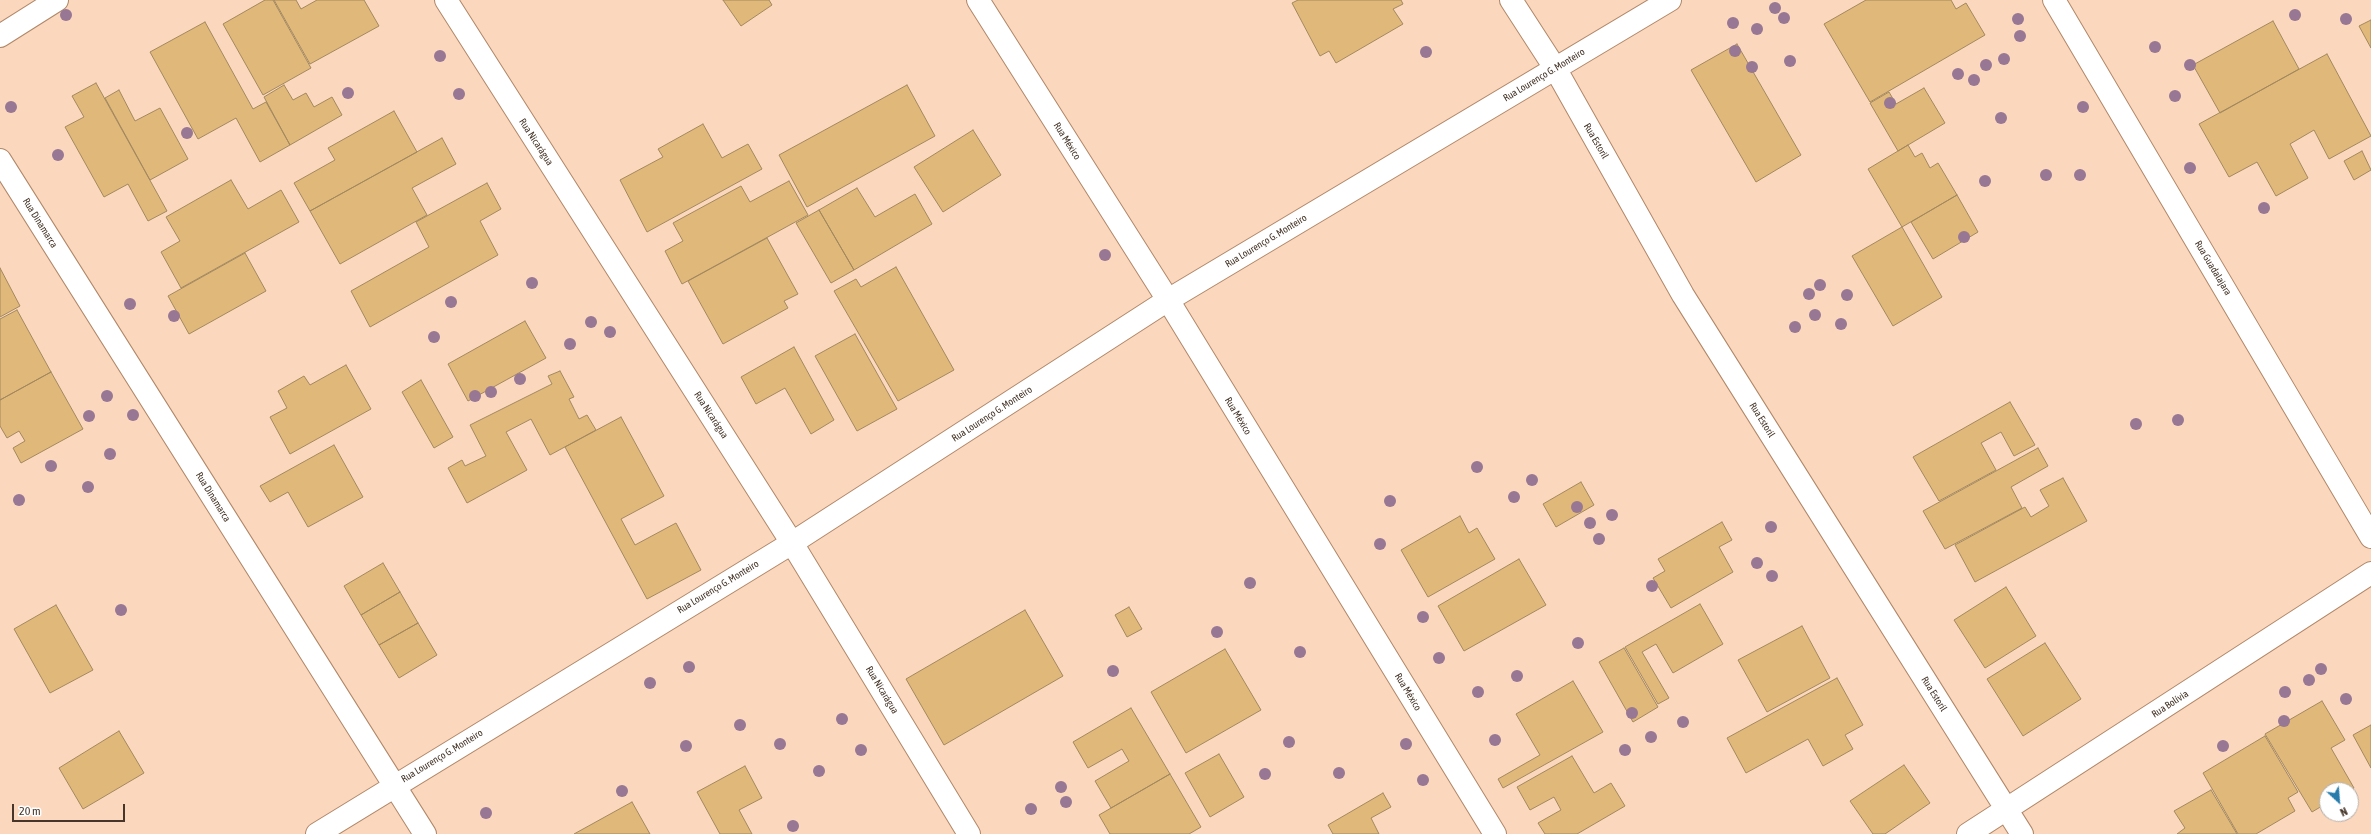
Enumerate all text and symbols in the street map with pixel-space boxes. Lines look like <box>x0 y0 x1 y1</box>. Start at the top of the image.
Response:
street label: Rua Lourenço G. Monteiro <box>1501 46 1587 104</box>
street label: Rua Nicarágua <box>516 116 556 168</box>
street label: Rua México <box>1051 120 1083 162</box>
street label: Rua Estoril <box>1581 121 1611 161</box>
street label: Rua Dinamarca <box>20 196 60 250</box>
street label: Rua Lourenço G. Monteiro <box>1223 212 1309 270</box>
street label: Rua Guadalajara <box>2192 238 2234 298</box>
street label: Rua Lourenço G. Monteiro <box>950 384 1034 444</box>
street label: Rua Nicarágua <box>691 389 731 441</box>
street label: Rua México <box>1222 395 1254 437</box>
street label: Rua Estoril <box>1747 400 1777 440</box>
street label: Rua Dinamarca <box>193 470 233 524</box>
street label: Rua Lourenço G. Monteiro <box>675 558 761 616</box>
street label: Rua Nicarágua <box>863 664 901 716</box>
street label: Rua México <box>1392 671 1424 713</box>
street label: Rua Estoril <box>1919 674 1949 714</box>
street label: Rua Bolívia <box>2149 688 2191 720</box>
street label: Rua Lourenço G. Monteiro <box>399 727 485 785</box>
north arrow <box>2319 782 2359 822</box>
scale bar <box>14 796 127 822</box>
text: 20 m <box>19 804 41 818</box>
text: N <box>2338 805 2349 819</box>

